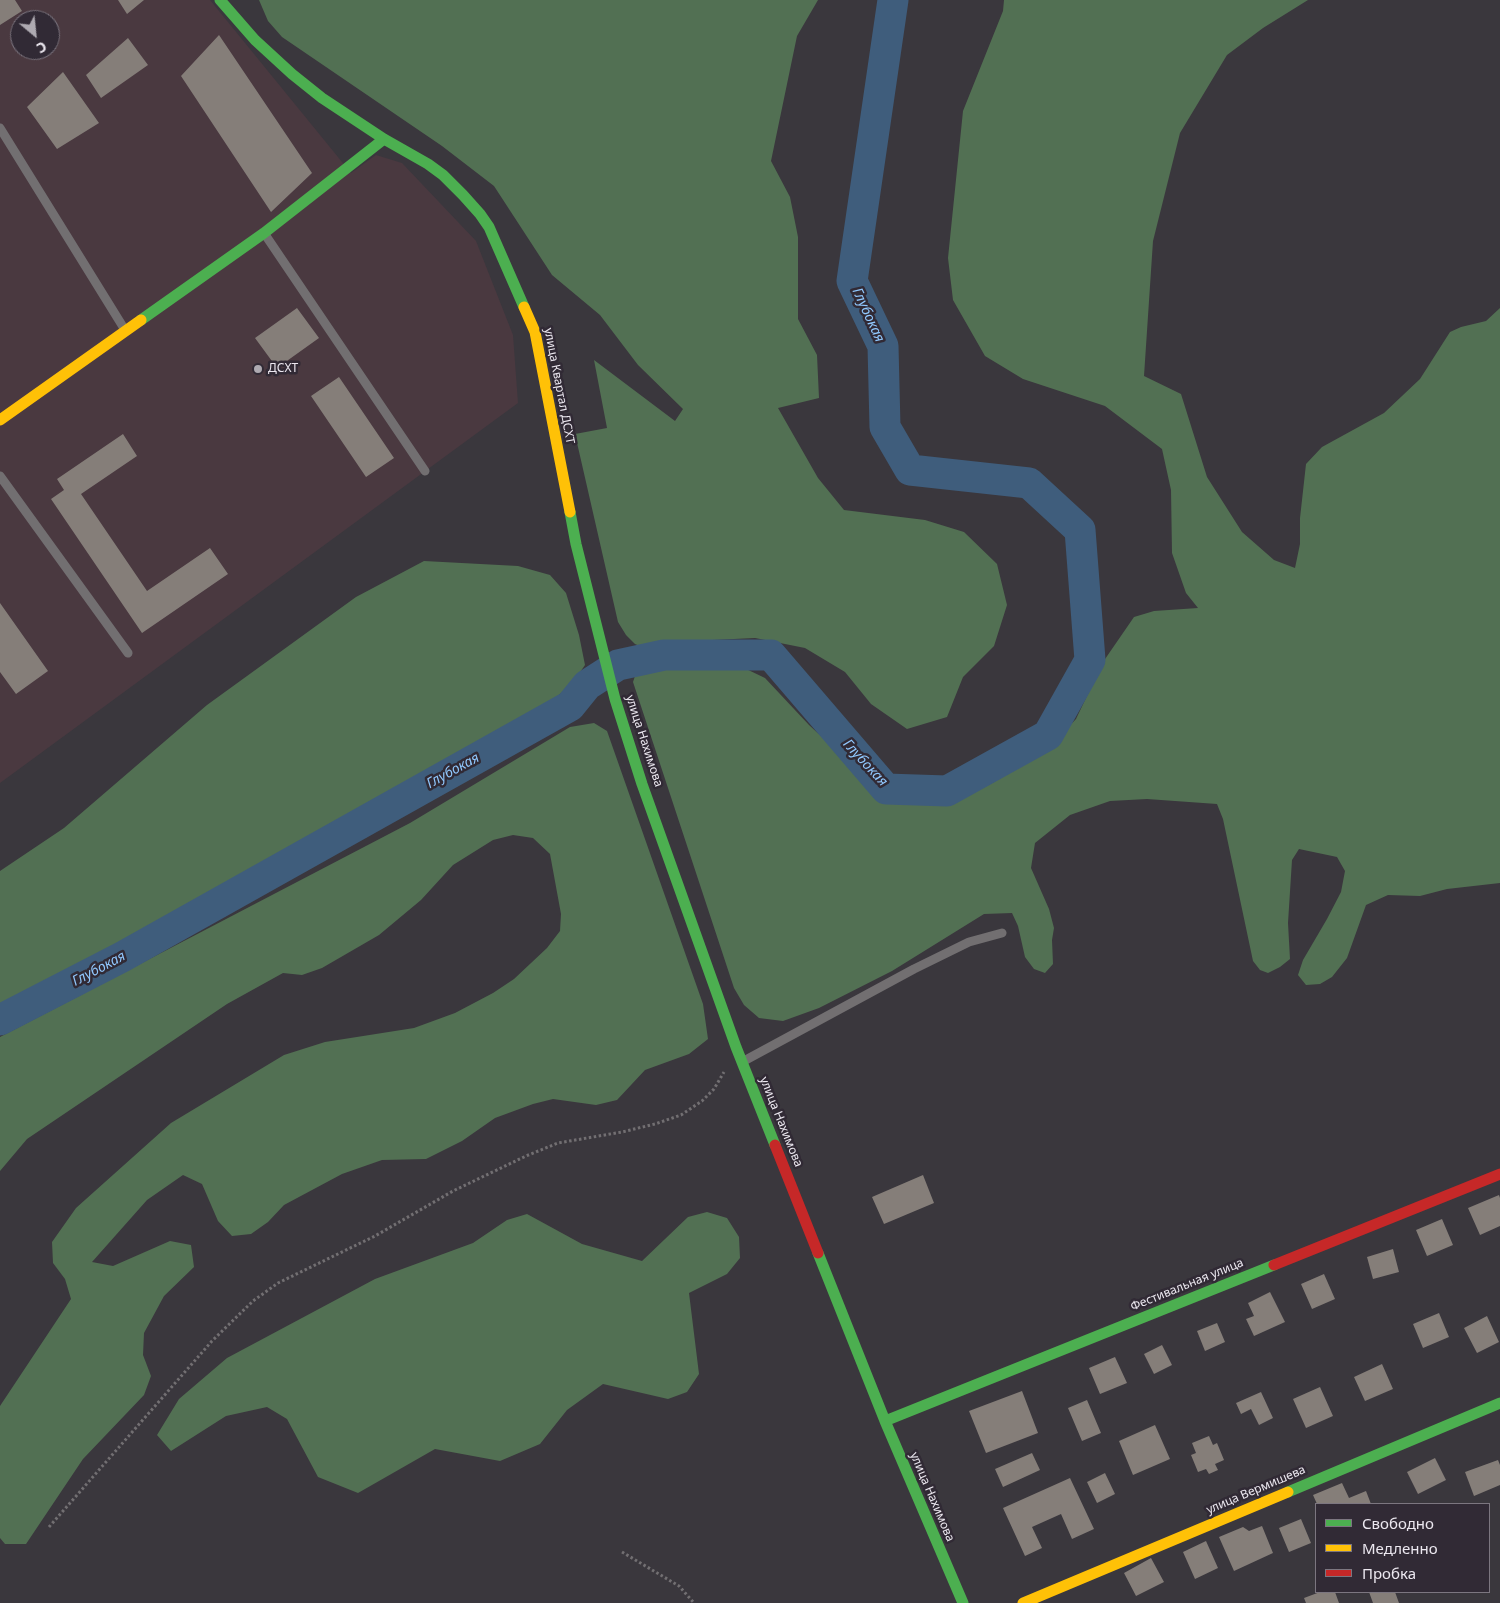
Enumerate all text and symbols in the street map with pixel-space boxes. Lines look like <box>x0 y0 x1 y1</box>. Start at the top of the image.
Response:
north arrow <box>10 10 60 60</box>
text: С <box>33 37 50 58</box>
water label: Глубокая <box>848 285 888 345</box>
street label: улица Квартал ДСХТ <box>541 327 577 445</box>
place label: ДСХТ <box>268 362 298 376</box>
marker: ДСХТ <box>252 363 264 375</box>
street label: улица Нахимова <box>622 693 666 789</box>
water label: Глубокая <box>839 736 891 790</box>
water label: Глубокая <box>424 750 482 792</box>
water label: Глубокая <box>70 948 128 990</box>
street label: улица Нахимова <box>756 1075 806 1169</box>
street label: Фестивальная улица <box>1128 1256 1246 1314</box>
street label: улица Нахимова <box>907 1450 957 1544</box>
street label: улица Вермишева <box>1204 1463 1308 1517</box>
legend <box>1315 1503 1490 1593</box>
text: Свободно <box>1362 1513 1434 1533</box>
text: Медленно <box>1362 1538 1438 1558</box>
text: Пробка <box>1362 1563 1416 1583</box>

